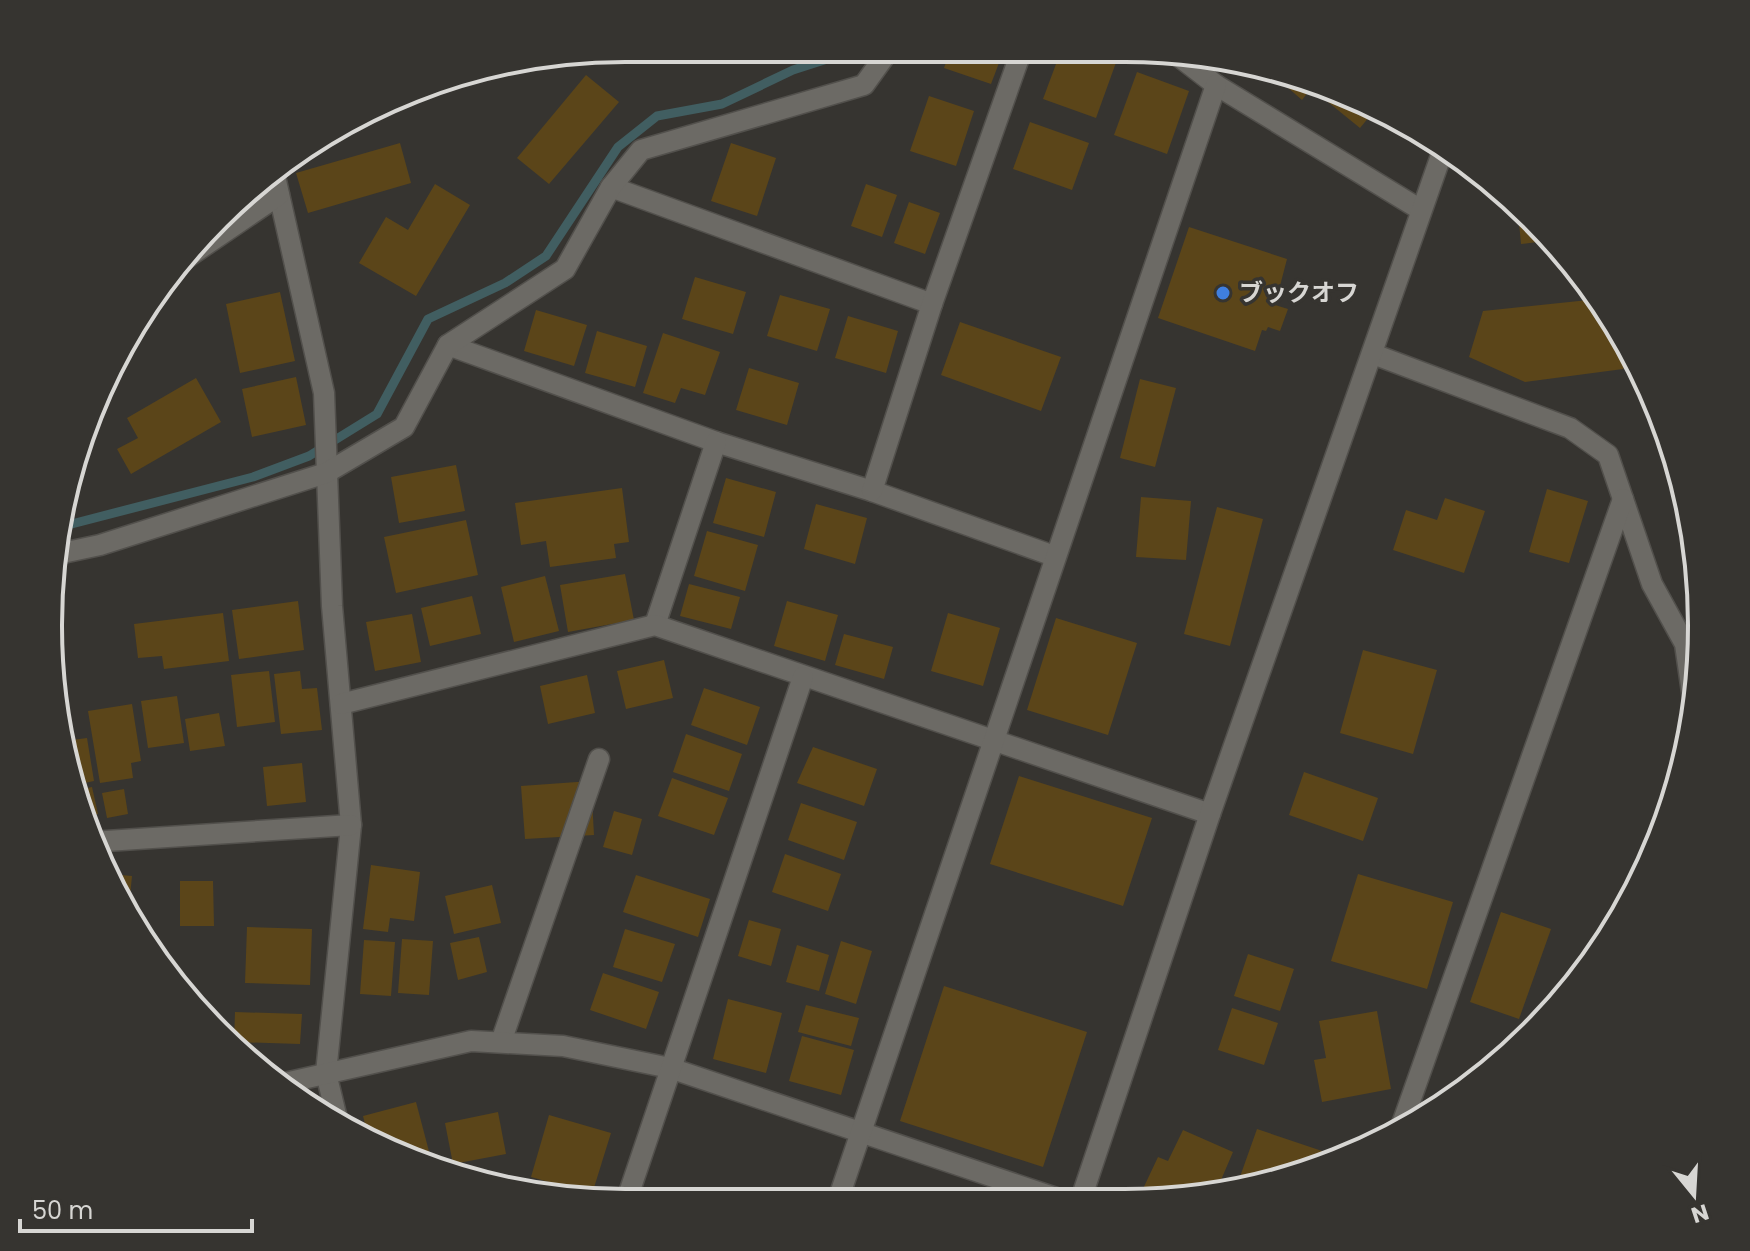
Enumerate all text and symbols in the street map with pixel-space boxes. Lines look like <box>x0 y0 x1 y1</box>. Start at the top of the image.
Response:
place label: ブックオフ <box>1239 276 1359 309</box>
marker: ブックオフ <box>1214 284 1232 302</box>
north arrow <box>1654 1155 1734 1235</box>
scale bar <box>20 1183 252 1233</box>
text: 50 m <box>32 1194 93 1227</box>
text: N <box>1687 1196 1713 1231</box>

